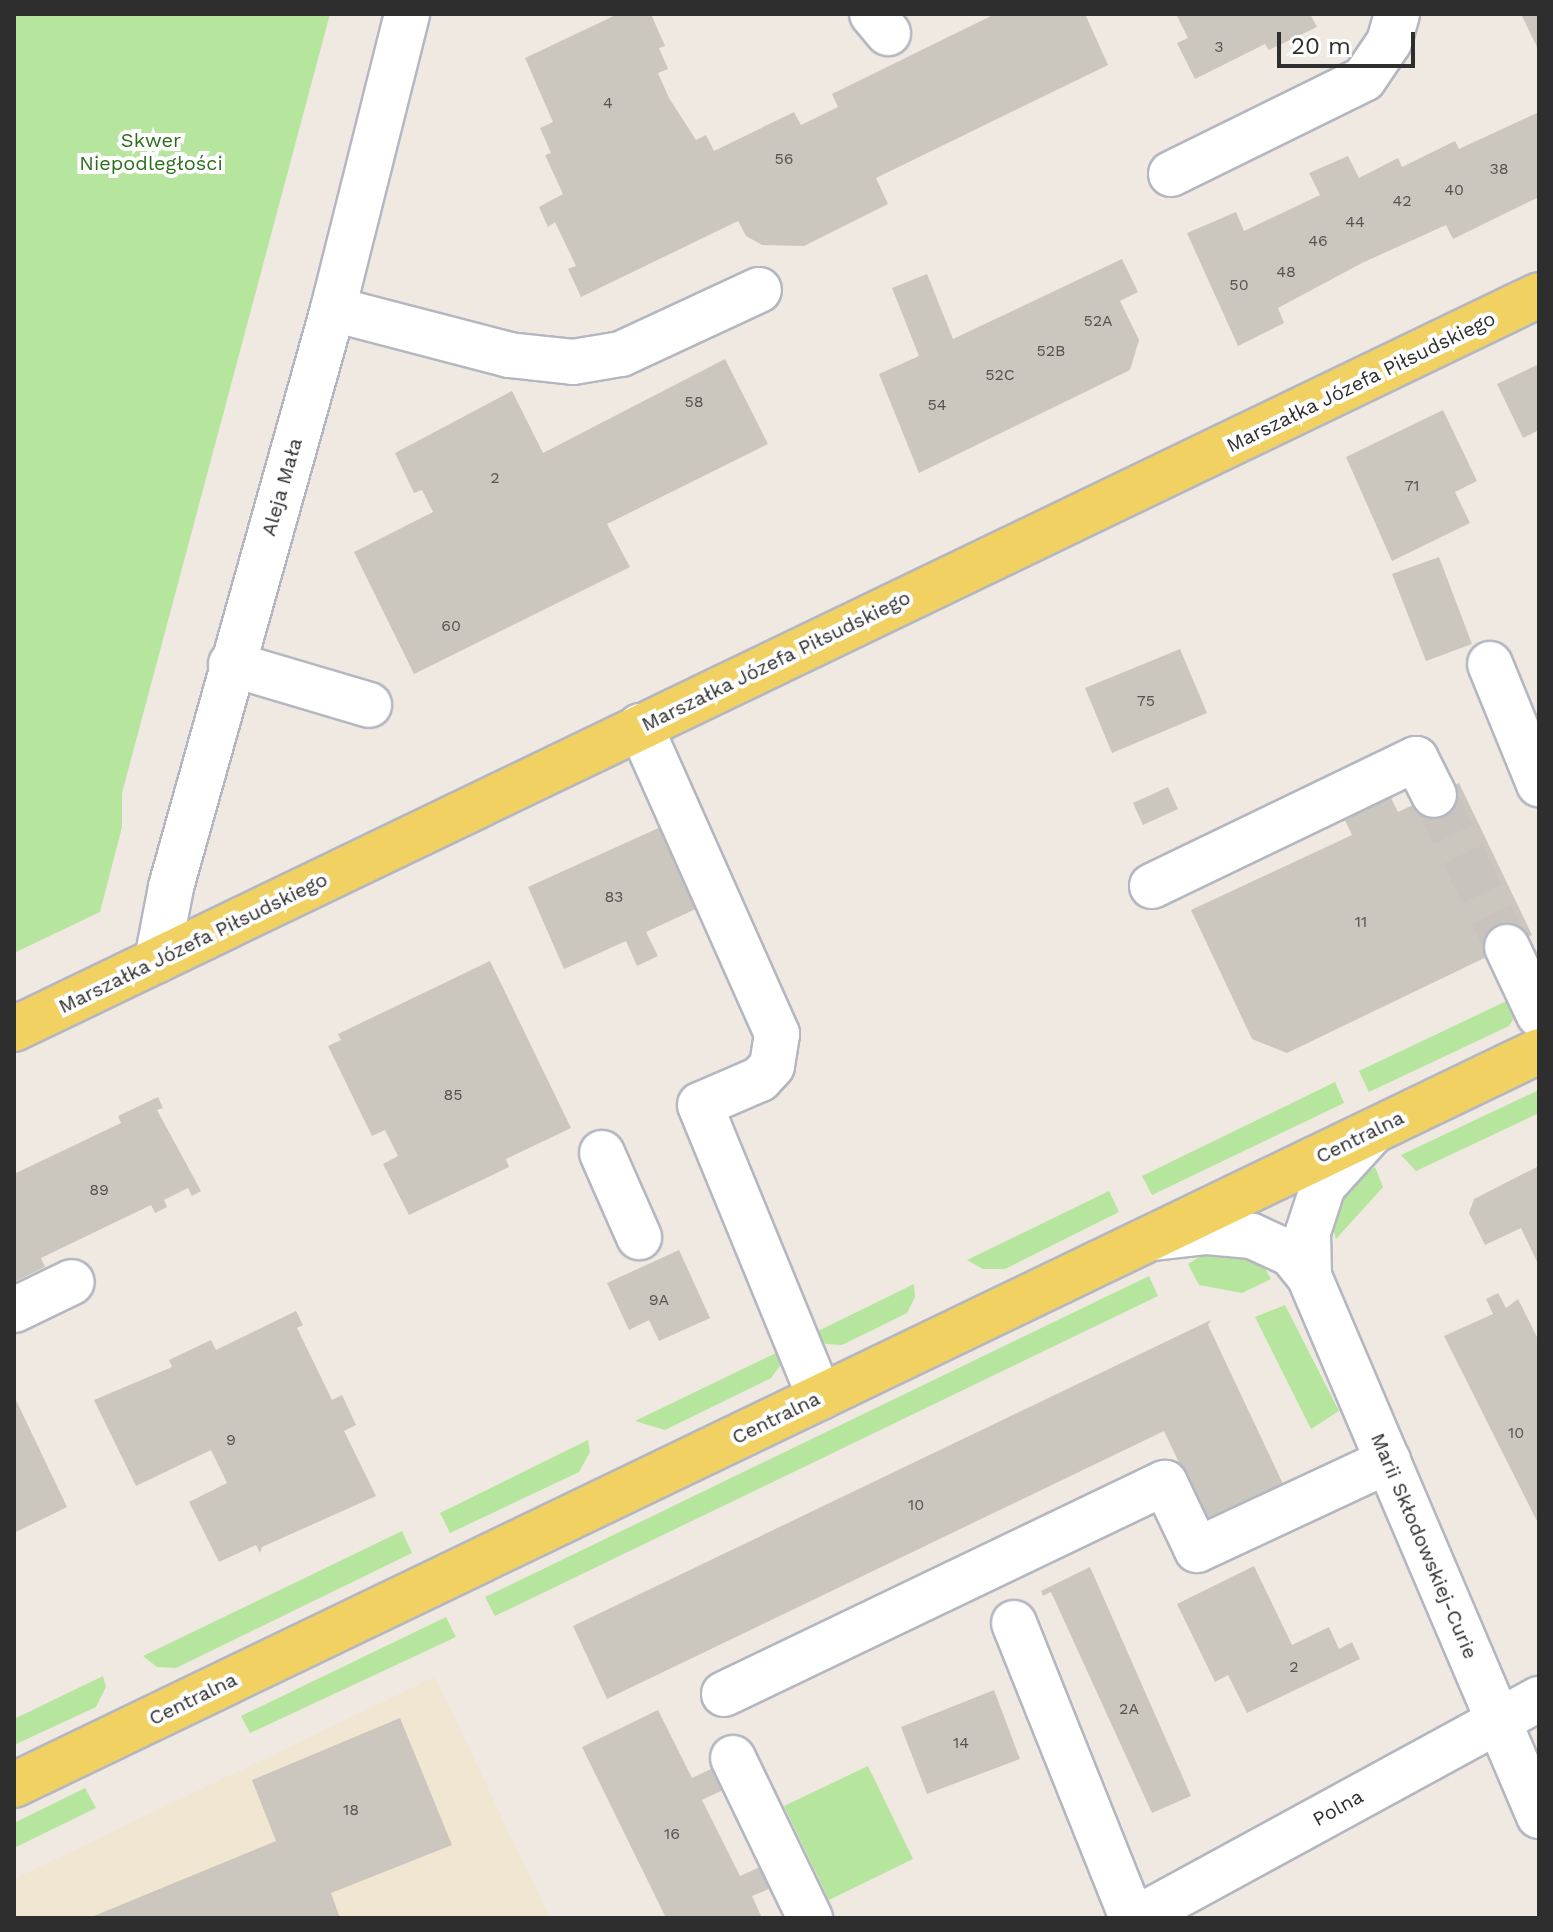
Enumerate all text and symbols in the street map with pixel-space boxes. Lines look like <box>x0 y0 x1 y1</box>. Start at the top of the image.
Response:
scale bar <box>1281 16 1419 66</box>
text: 20 m <box>1291 32 1351 60</box>
house number: 3 <box>1214 37 1224 57</box>
house number: 4 <box>603 93 613 113</box>
park label: Skwer Niepodległości <box>79 129 223 176</box>
house number: 56 <box>774 149 794 169</box>
house number: 38 <box>1489 159 1509 179</box>
house number: 40 <box>1444 180 1464 200</box>
house number: 42 <box>1392 191 1412 211</box>
house number: 44 <box>1345 212 1365 232</box>
house number: 46 <box>1308 231 1328 251</box>
house number: 48 <box>1276 262 1296 282</box>
house number: 50 <box>1229 275 1249 295</box>
street label: Marszałka Józefa Piłsudskiego <box>1222 306 1500 458</box>
house number: 52A <box>1083 311 1113 331</box>
house number: 52B <box>1036 341 1066 361</box>
house number: 52C <box>985 365 1015 385</box>
house number: 58 <box>684 392 704 412</box>
house number: 54 <box>927 395 947 415</box>
street label: Aleja Mała <box>256 435 308 539</box>
house number: 2 <box>490 468 500 488</box>
house number: 71 <box>1404 476 1420 496</box>
street label: Marszałka Józefa Piłsudskiego <box>637 585 915 737</box>
house number: 60 <box>441 616 461 636</box>
house number: 75 <box>1137 691 1155 711</box>
street label: Marszałka Józefa Piłsudskiego <box>54 867 332 1019</box>
house number: 83 <box>605 887 623 907</box>
house number: 11 <box>1355 912 1367 932</box>
house number: 85 <box>443 1085 463 1105</box>
street label: Centralna <box>1312 1105 1408 1169</box>
house number: 89 <box>89 1180 109 1200</box>
house number: 9A <box>649 1290 669 1310</box>
street label: Centralna <box>728 1386 824 1450</box>
house number: 10 <box>1508 1423 1524 1443</box>
street label: Marii Skłodowskiej-Curie <box>1365 1429 1483 1663</box>
house number: 9 <box>226 1430 236 1450</box>
house number: 10 <box>908 1495 924 1515</box>
house number: 2 <box>1289 1657 1299 1677</box>
street label: Centralna <box>145 1667 241 1731</box>
house number: 2A <box>1119 1699 1139 1719</box>
house number: 14 <box>953 1733 969 1753</box>
street label: Polna <box>1309 1784 1367 1832</box>
house number: 18 <box>343 1800 359 1820</box>
house number: 16 <box>664 1824 680 1844</box>

